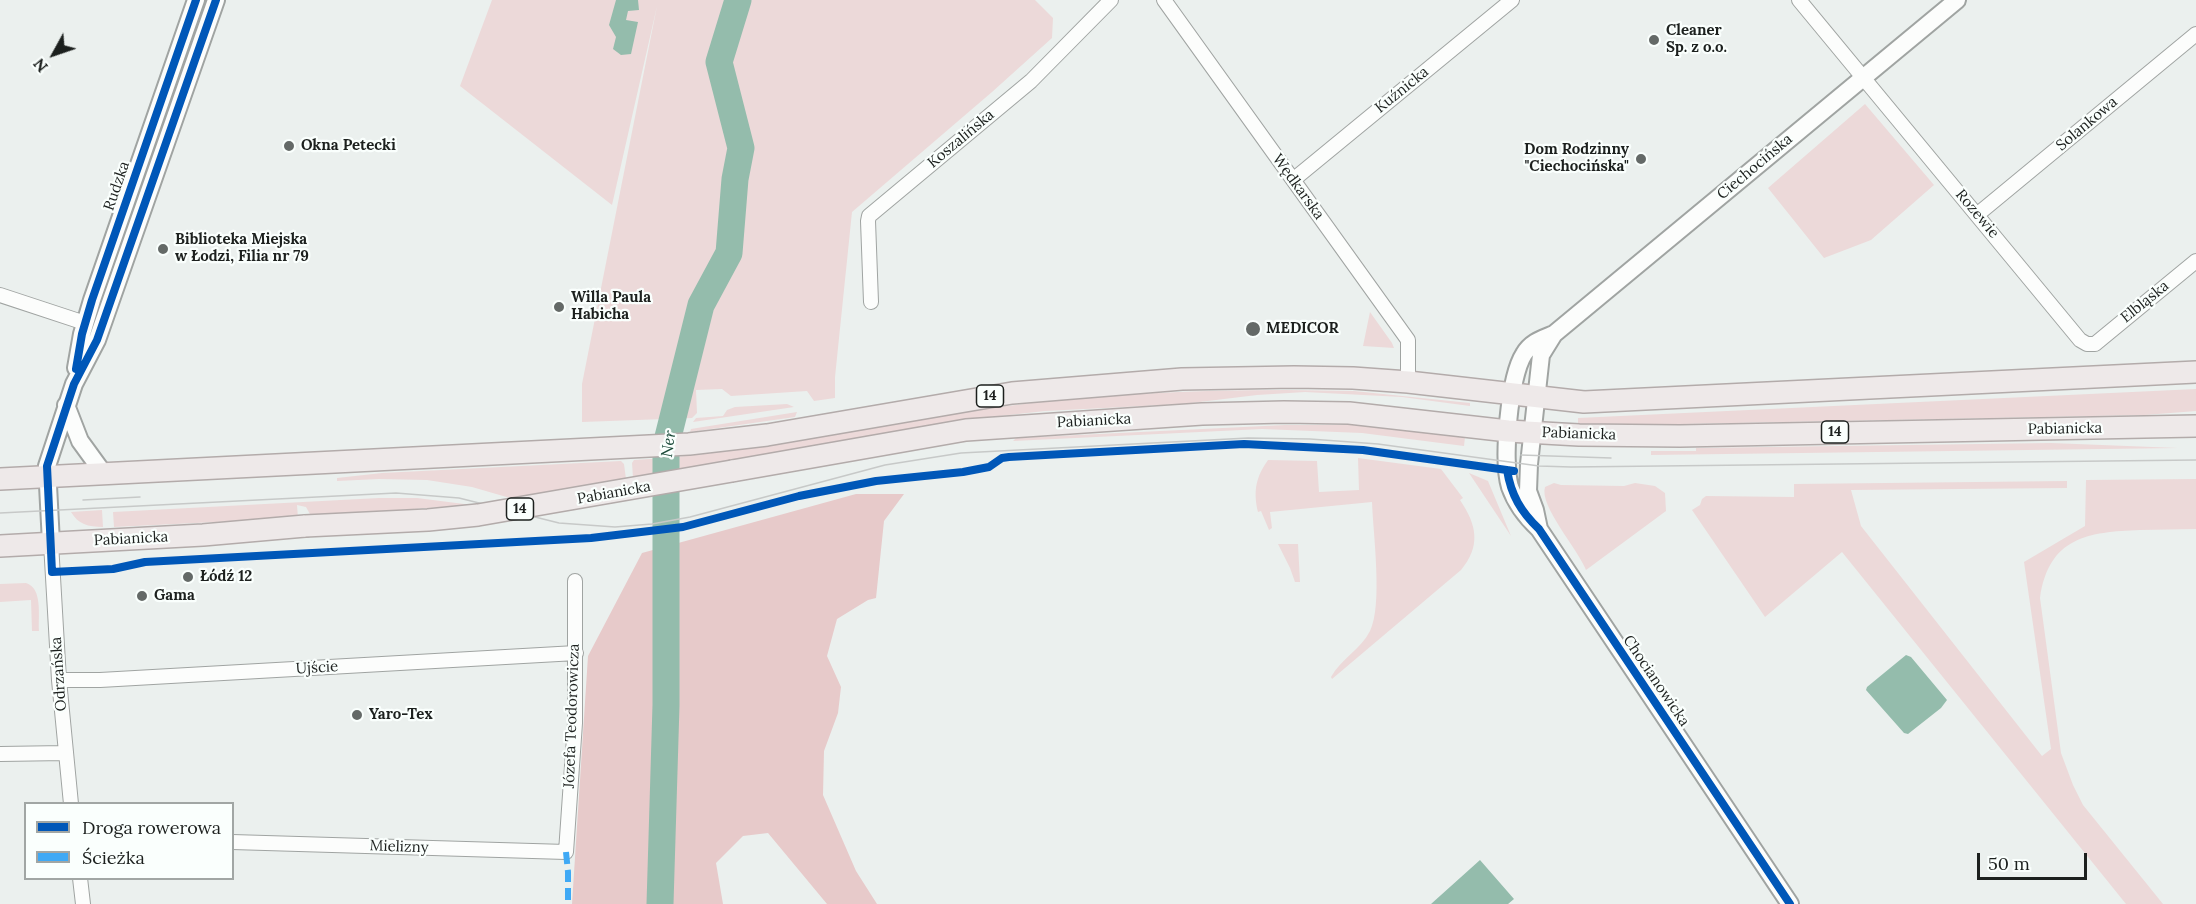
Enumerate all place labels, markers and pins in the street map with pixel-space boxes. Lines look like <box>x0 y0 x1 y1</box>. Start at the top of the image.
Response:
place label: Cleaner Sp. z o.o. <box>1666 22 1727 57</box>
marker: Cleaner Sp. z o.o. <box>1647 33 1661 47</box>
place label: Okna Petecki <box>301 137 396 155</box>
marker: Okna Petecki <box>282 139 296 153</box>
place label: Dom Rodzinny "Ciechocińska" <box>1524 141 1629 176</box>
marker: Dom Rodzinny "Ciechocińska" <box>1634 152 1648 166</box>
place label: Biblioteka Miejska w Łodzi, Filia nr 79 <box>175 231 309 266</box>
marker: Biblioteka Miejska w Łodzi, Filia nr 79 <box>156 242 170 256</box>
place label: Willa Paula Habicha <box>571 289 651 324</box>
marker: Willa Paula Habicha <box>552 300 566 314</box>
marker: MEDICOR <box>1244 320 1262 338</box>
place label: MEDICOR <box>1266 320 1339 338</box>
place label: Łódź 12 <box>200 568 252 586</box>
marker: Łódź 12 <box>181 570 195 584</box>
place label: Gama <box>154 587 195 605</box>
marker: Gama <box>135 589 149 603</box>
place label: Yaro-Tex <box>369 706 433 724</box>
marker: Yaro-Tex <box>350 708 364 722</box>

